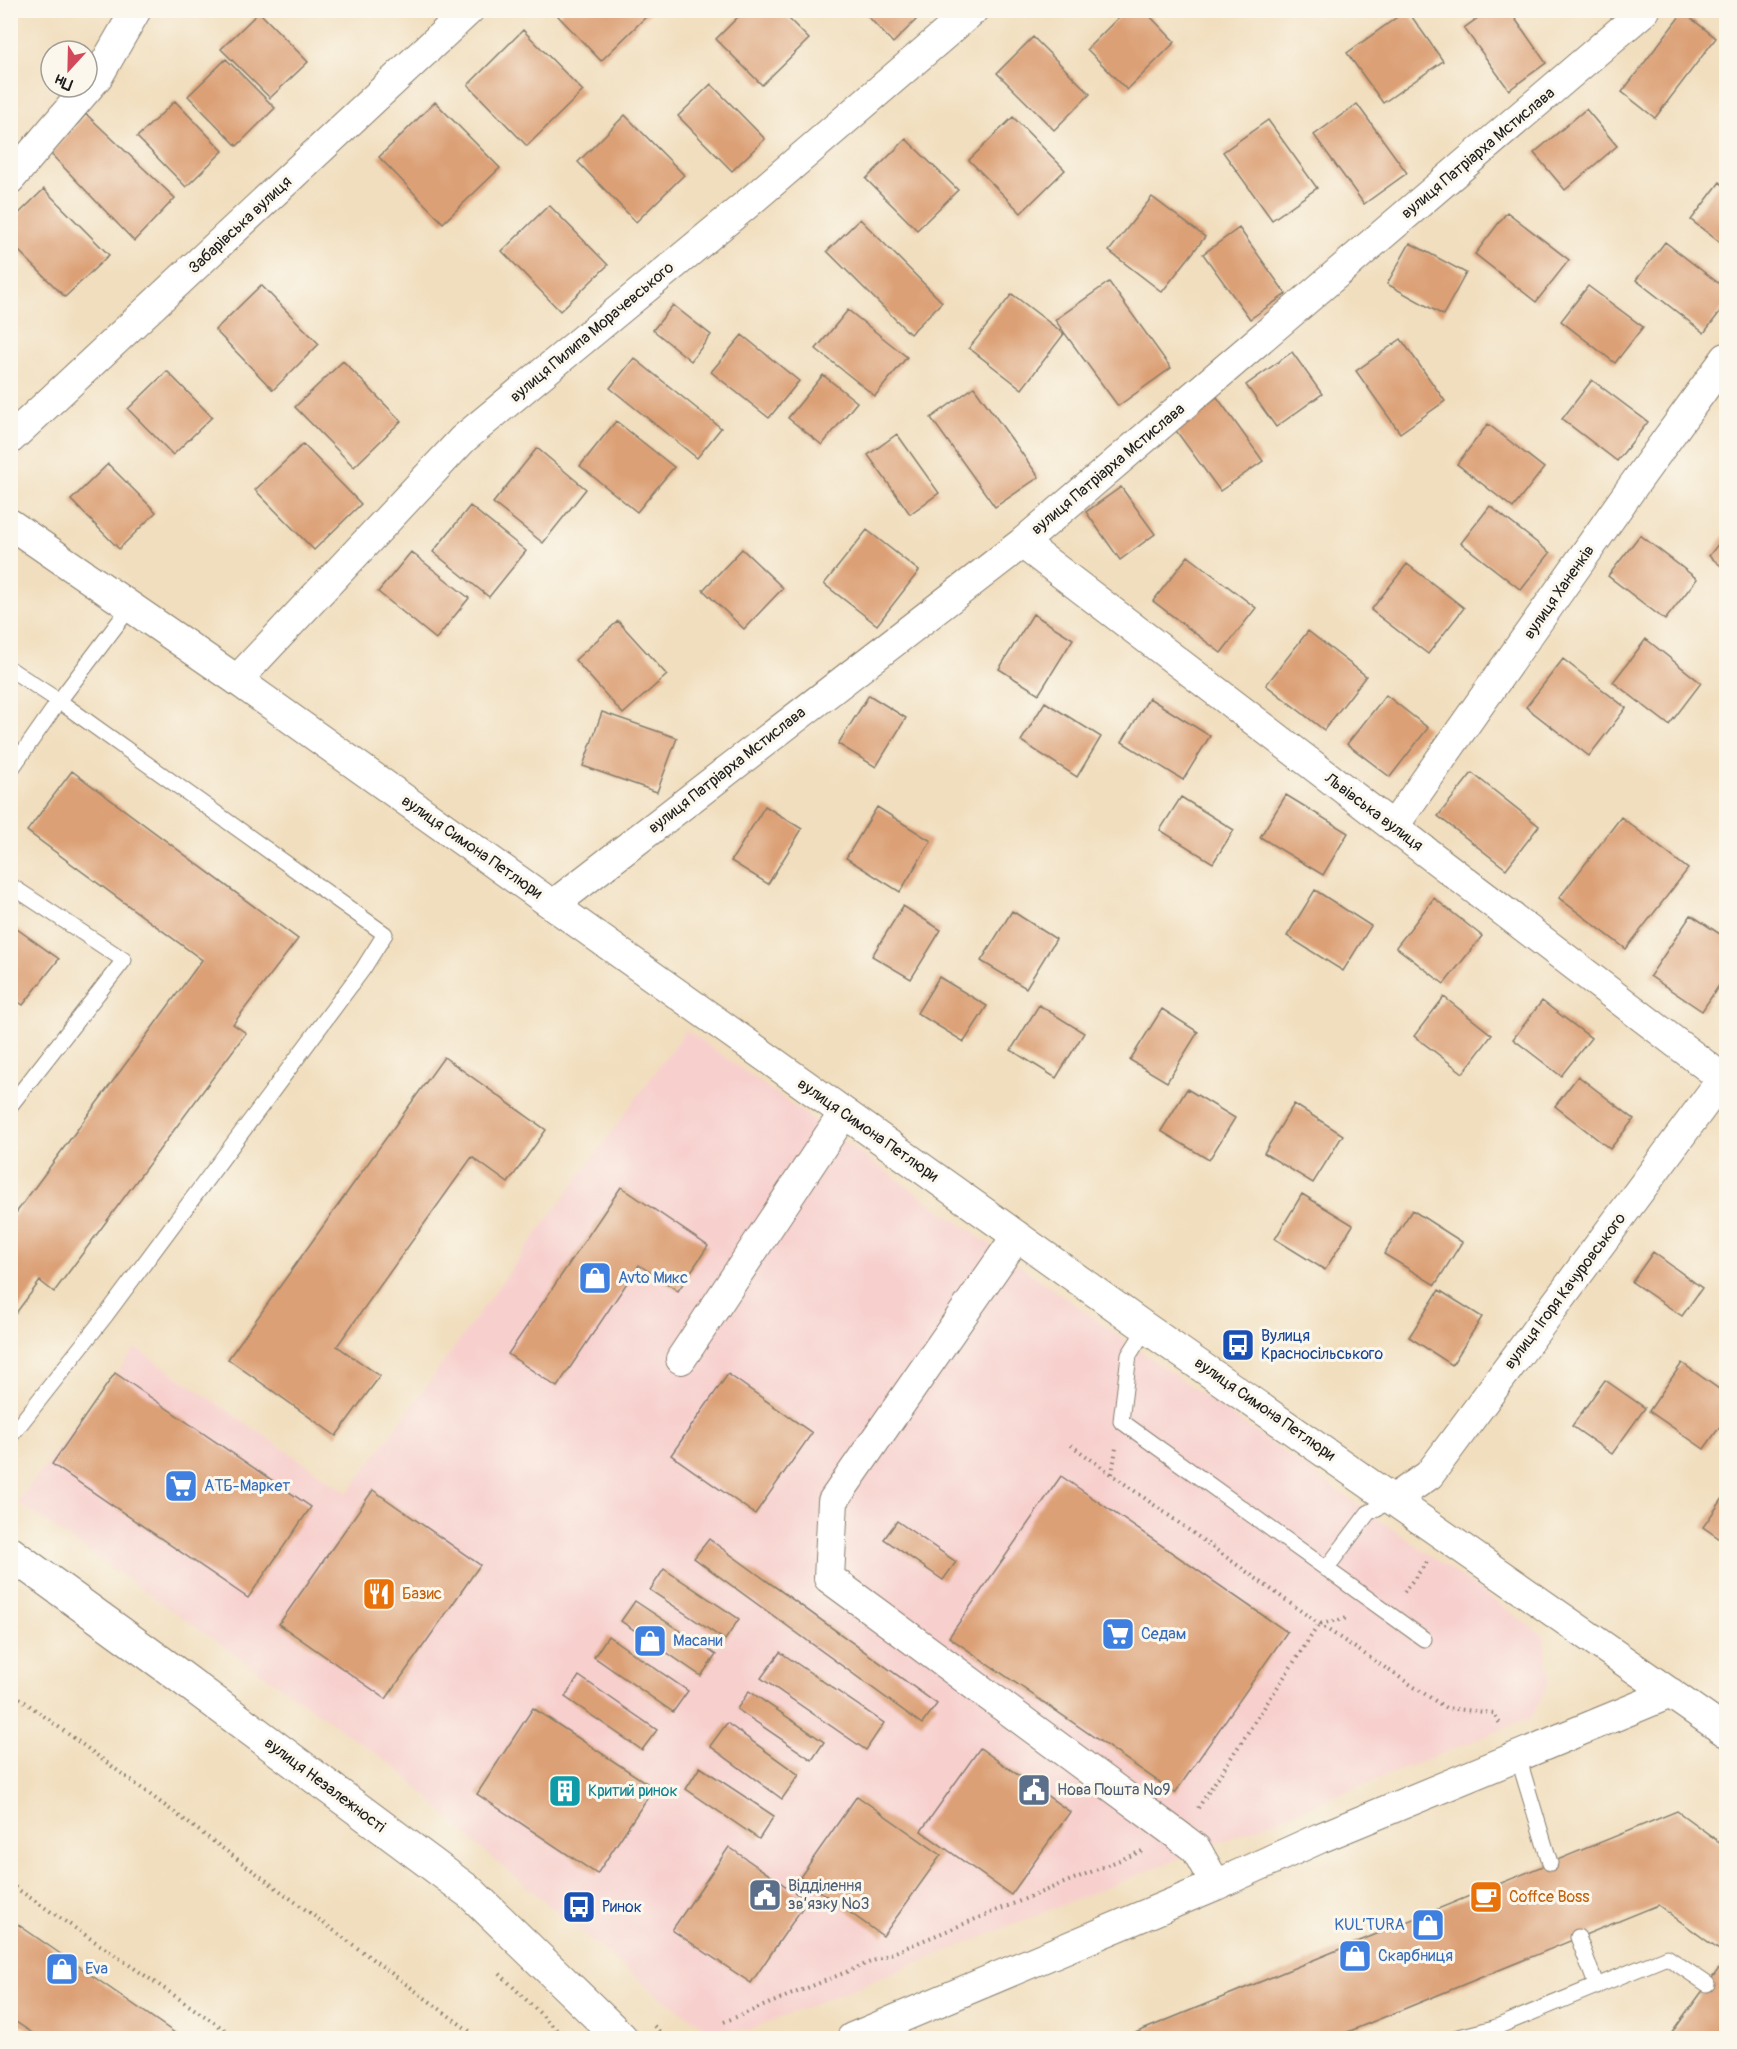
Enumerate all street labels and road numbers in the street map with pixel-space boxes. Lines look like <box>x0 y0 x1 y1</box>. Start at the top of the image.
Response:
street label: вулиця Патріарха Мстислава <box>1397 83 1559 223</box>
street label: Забарівська вулиця <box>184 172 296 278</box>
street label: вулиця Пилипа Морачевського <box>506 257 678 406</box>
street label: вулиця Патріарха Мстислава <box>1027 399 1189 539</box>
street label: вулиця Ханенків <box>1519 541 1599 643</box>
street label: вулиця Патріарха Мстислава <box>644 702 810 838</box>
street label: Львівська вулиця <box>1320 768 1427 855</box>
street label: вулиця Симона Петлюри <box>398 791 546 903</box>
street label: вулиця Симона Петлюри <box>794 1074 942 1186</box>
street label: вулиця Ігоря Качуровського <box>1500 1209 1630 1373</box>
street label: вулиця Симона Петлюри <box>1191 1353 1339 1465</box>
street label: вулиця Незалежності <box>261 1733 390 1837</box>

